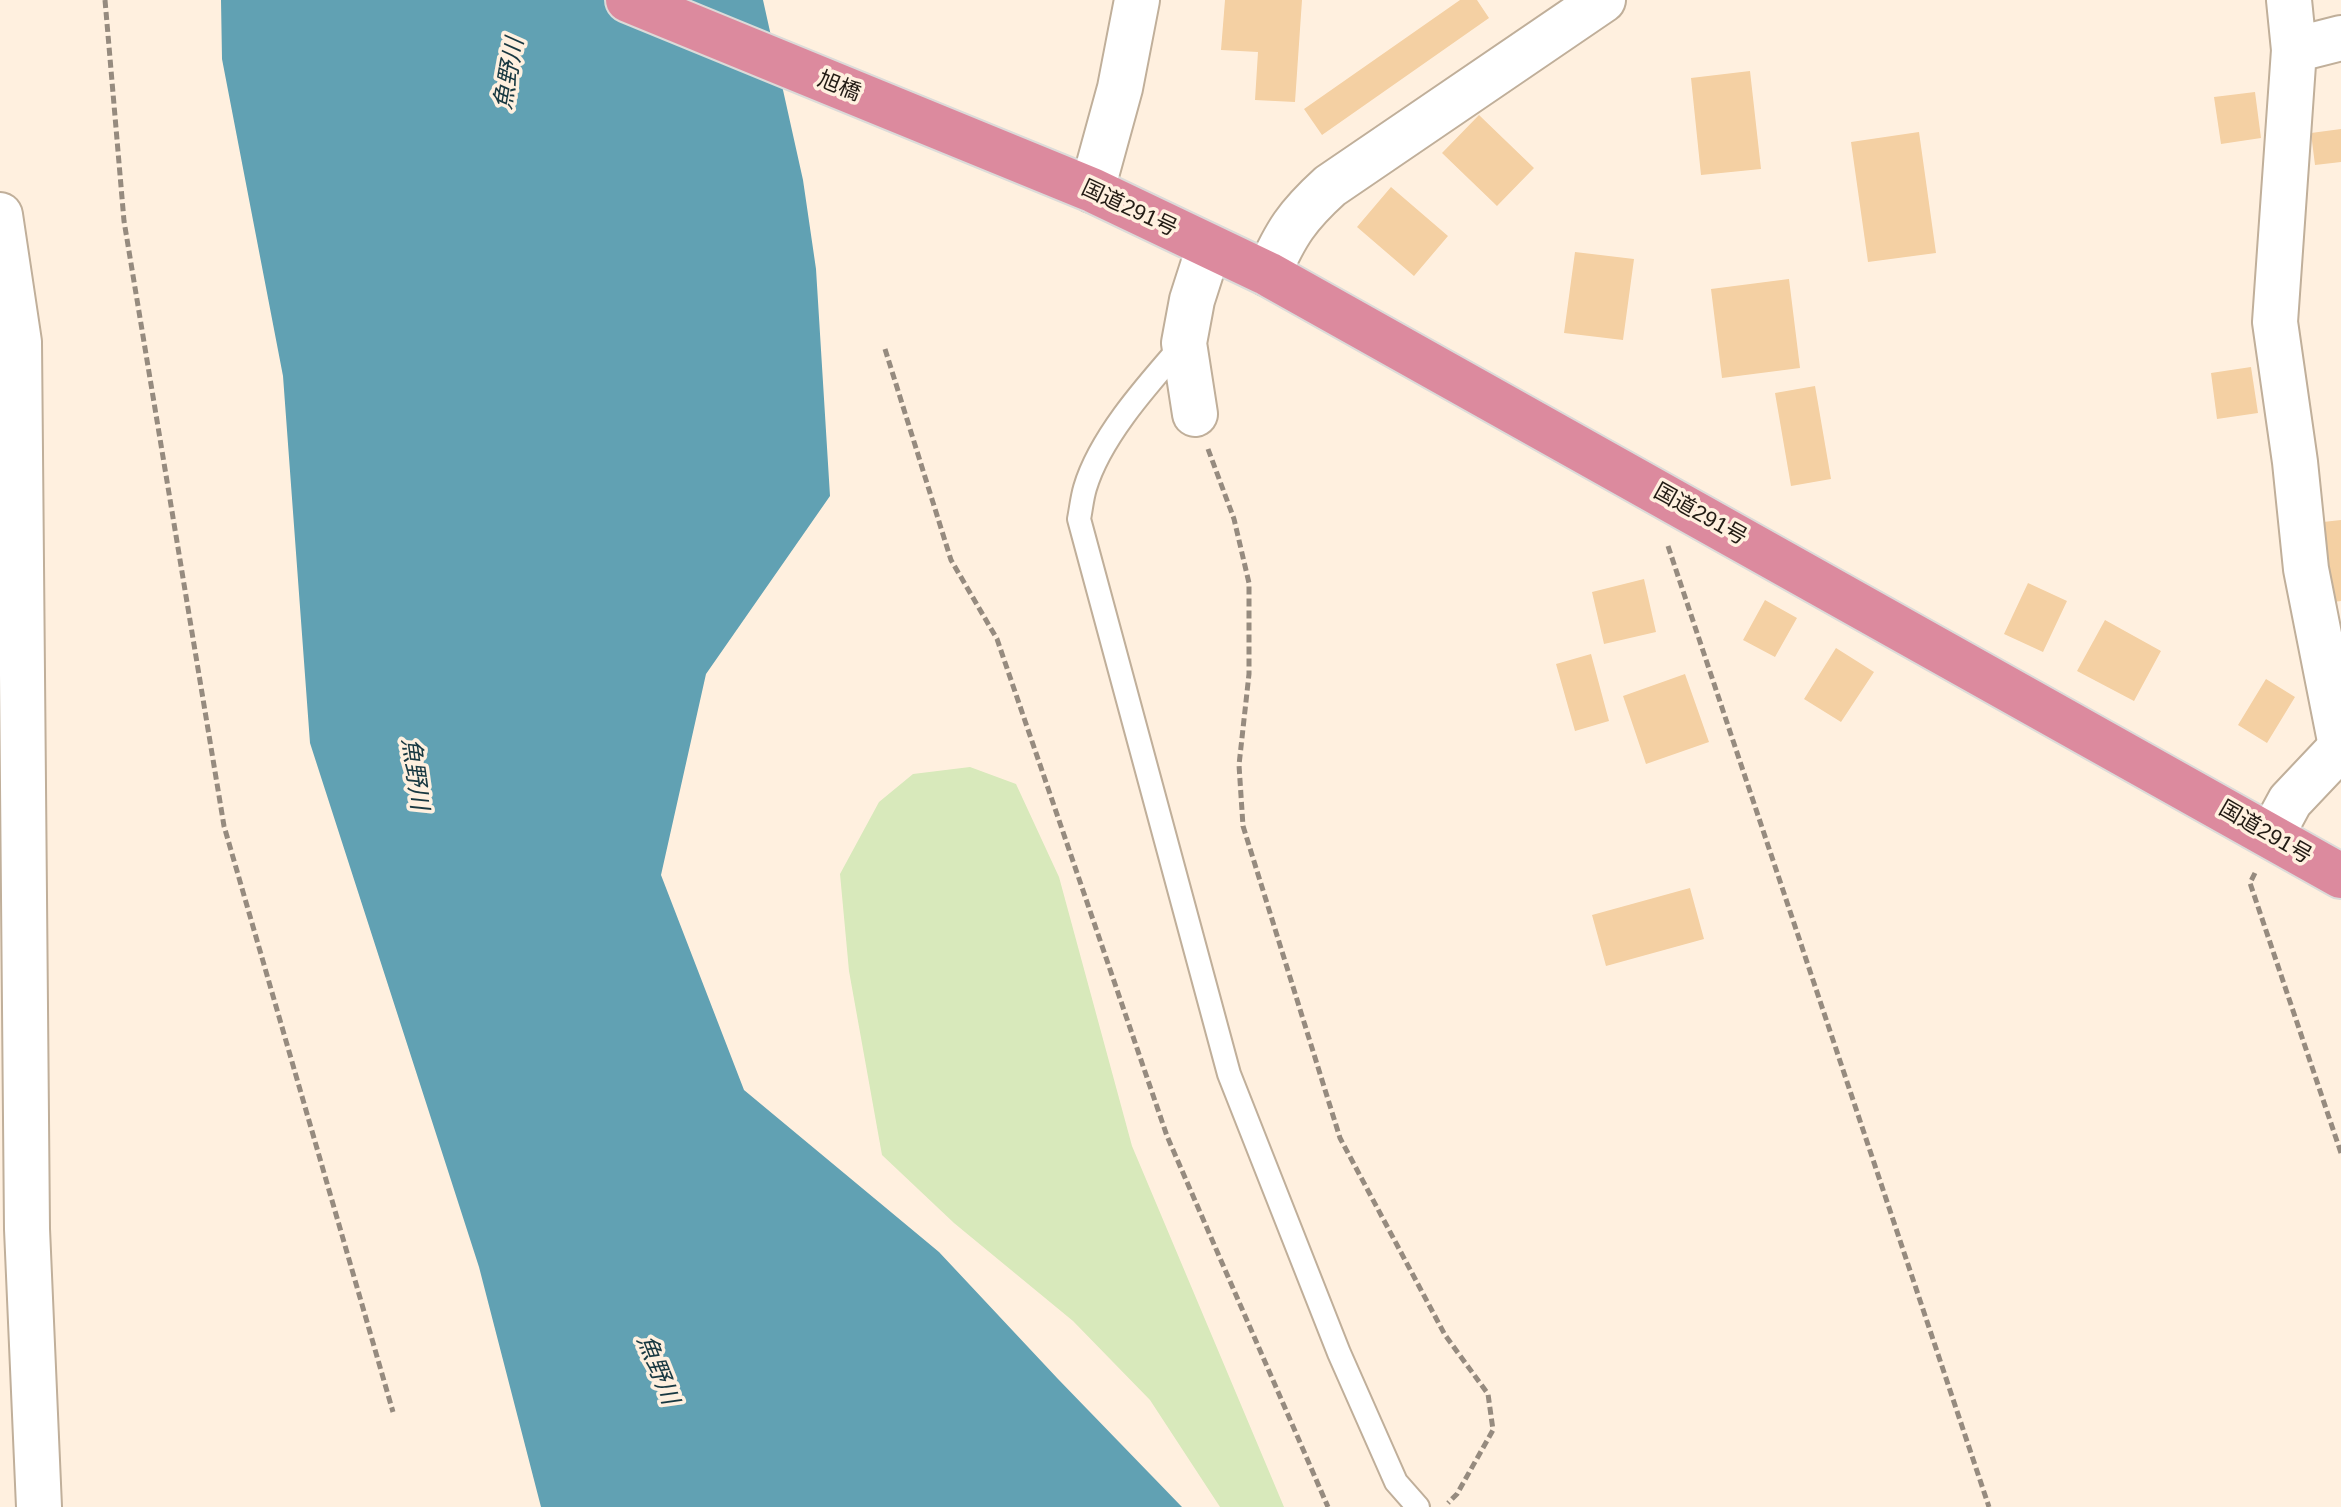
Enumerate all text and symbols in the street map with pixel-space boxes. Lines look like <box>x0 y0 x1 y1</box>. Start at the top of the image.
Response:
water label: 魚野川 <box>490 36 530 112</box>
street label: 旭橋 <box>814 67 864 107</box>
street label: 国道291号 <box>1077 175 1181 243</box>
street label: 国道291号 <box>1649 479 1751 551</box>
water label: 魚野川 <box>395 736 433 812</box>
street label: 国道291号 <box>2214 796 2316 870</box>
water label: 魚野川 <box>630 1331 684 1409</box>

